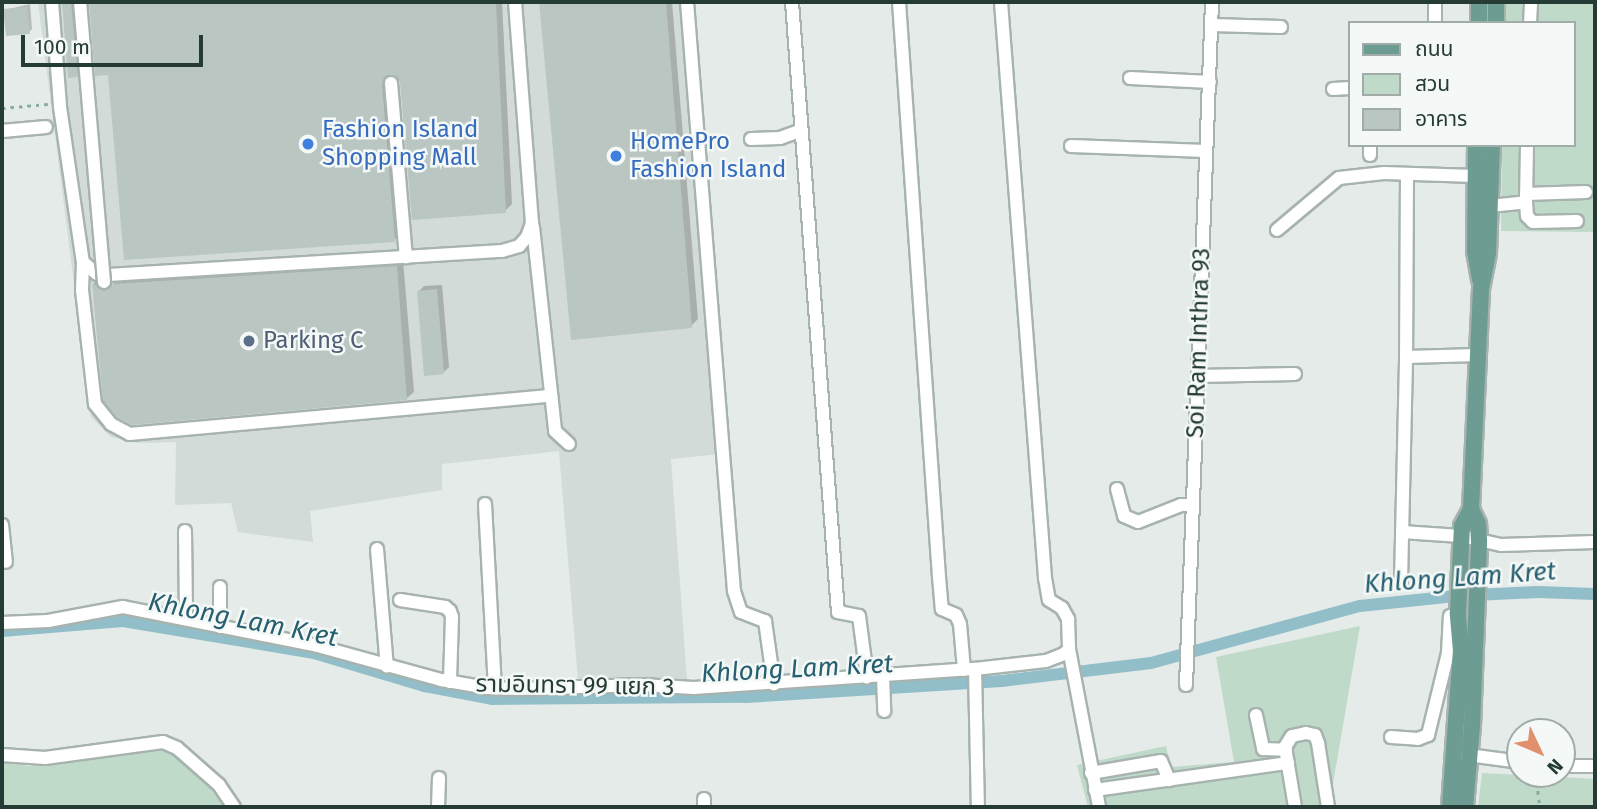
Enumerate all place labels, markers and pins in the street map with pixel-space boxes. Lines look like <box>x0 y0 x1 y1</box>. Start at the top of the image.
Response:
place label: Fashion Island Shopping Mall <box>322 116 478 172</box>
place label: HomePro Fashion Island <box>630 128 786 184</box>
marker: Fashion Island Shopping Mall <box>300 136 316 152</box>
marker: HomePro Fashion Island <box>608 148 624 164</box>
place label: Parking C <box>263 327 363 355</box>
marker: Parking C <box>241 333 257 349</box>

